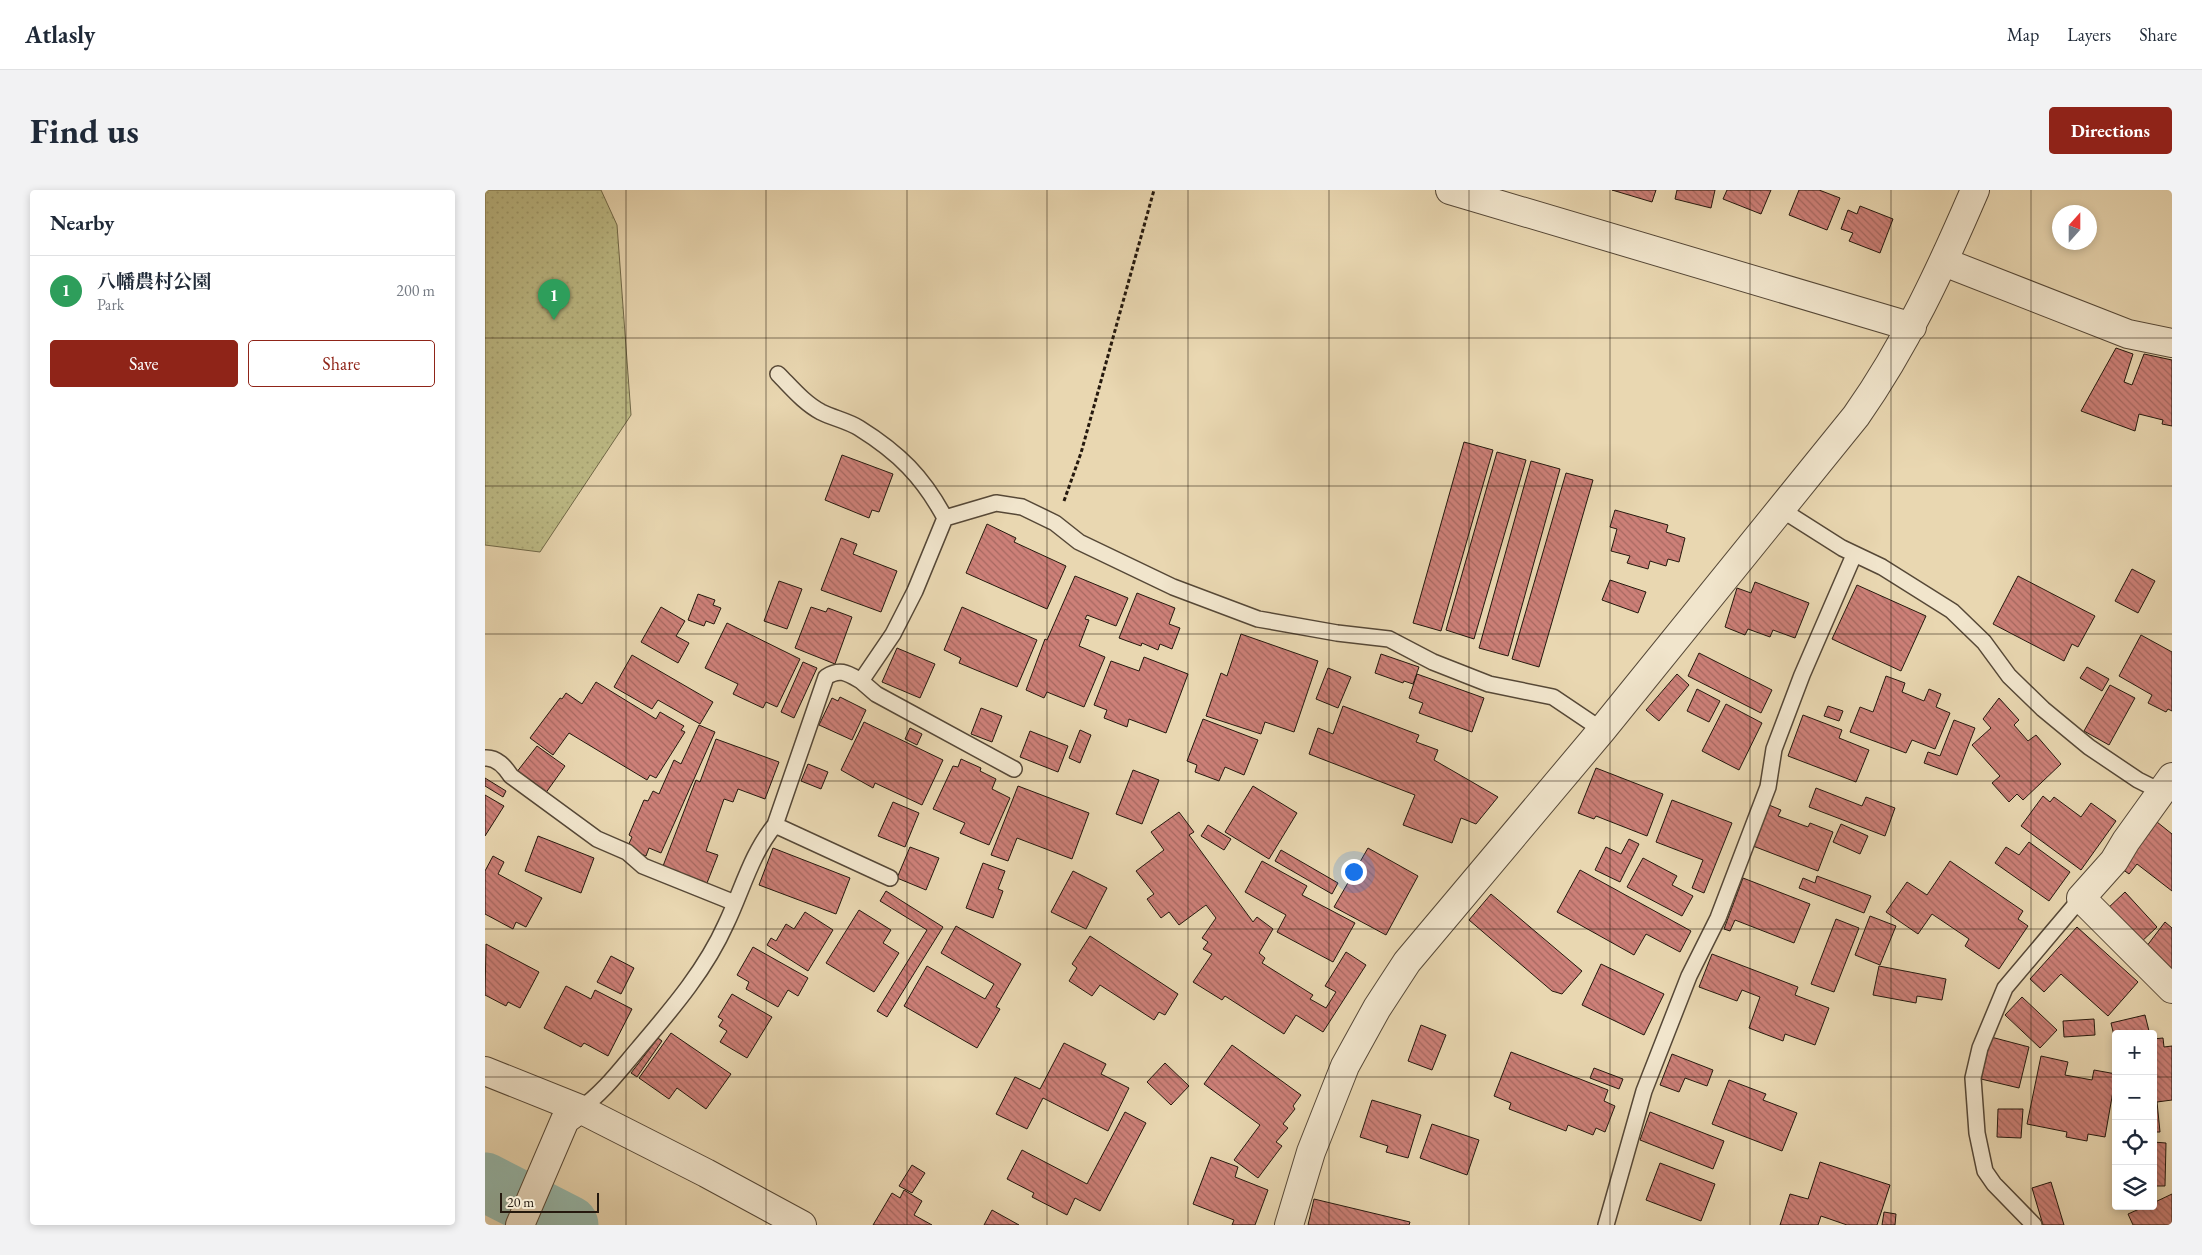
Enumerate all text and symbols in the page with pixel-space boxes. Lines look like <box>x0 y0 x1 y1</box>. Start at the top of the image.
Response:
text: Atlasly <box>25 19 95 50</box>
text: Map <box>2007 23 2039 46</box>
text: Layers <box>2067 23 2111 46</box>
text: Share <box>2139 23 2177 46</box>
button: Directions <box>2049 107 2172 154</box>
text: Find us <box>30 108 139 153</box>
north arrow <box>2052 205 2097 250</box>
text: Nearby <box>50 209 114 236</box>
text: 八幡農村公園 <box>97 269 211 294</box>
pin: 1 <box>538 279 570 320</box>
text: 1 <box>62 280 70 301</box>
text: 200 m <box>396 280 435 301</box>
text: Park <box>97 294 124 315</box>
button: Save <box>50 340 238 387</box>
button: Share <box>248 340 435 387</box>
your location <box>1341 859 1367 885</box>
map controls <box>2112 1030 2157 1210</box>
button: + <box>2112 1030 2157 1075</box>
button: − <box>2112 1075 2157 1120</box>
button: locate <box>2112 1120 2157 1165</box>
button: layers <box>2112 1165 2157 1210</box>
scale bar <box>500 1190 599 1213</box>
text: 20 m <box>507 1193 534 1211</box>

